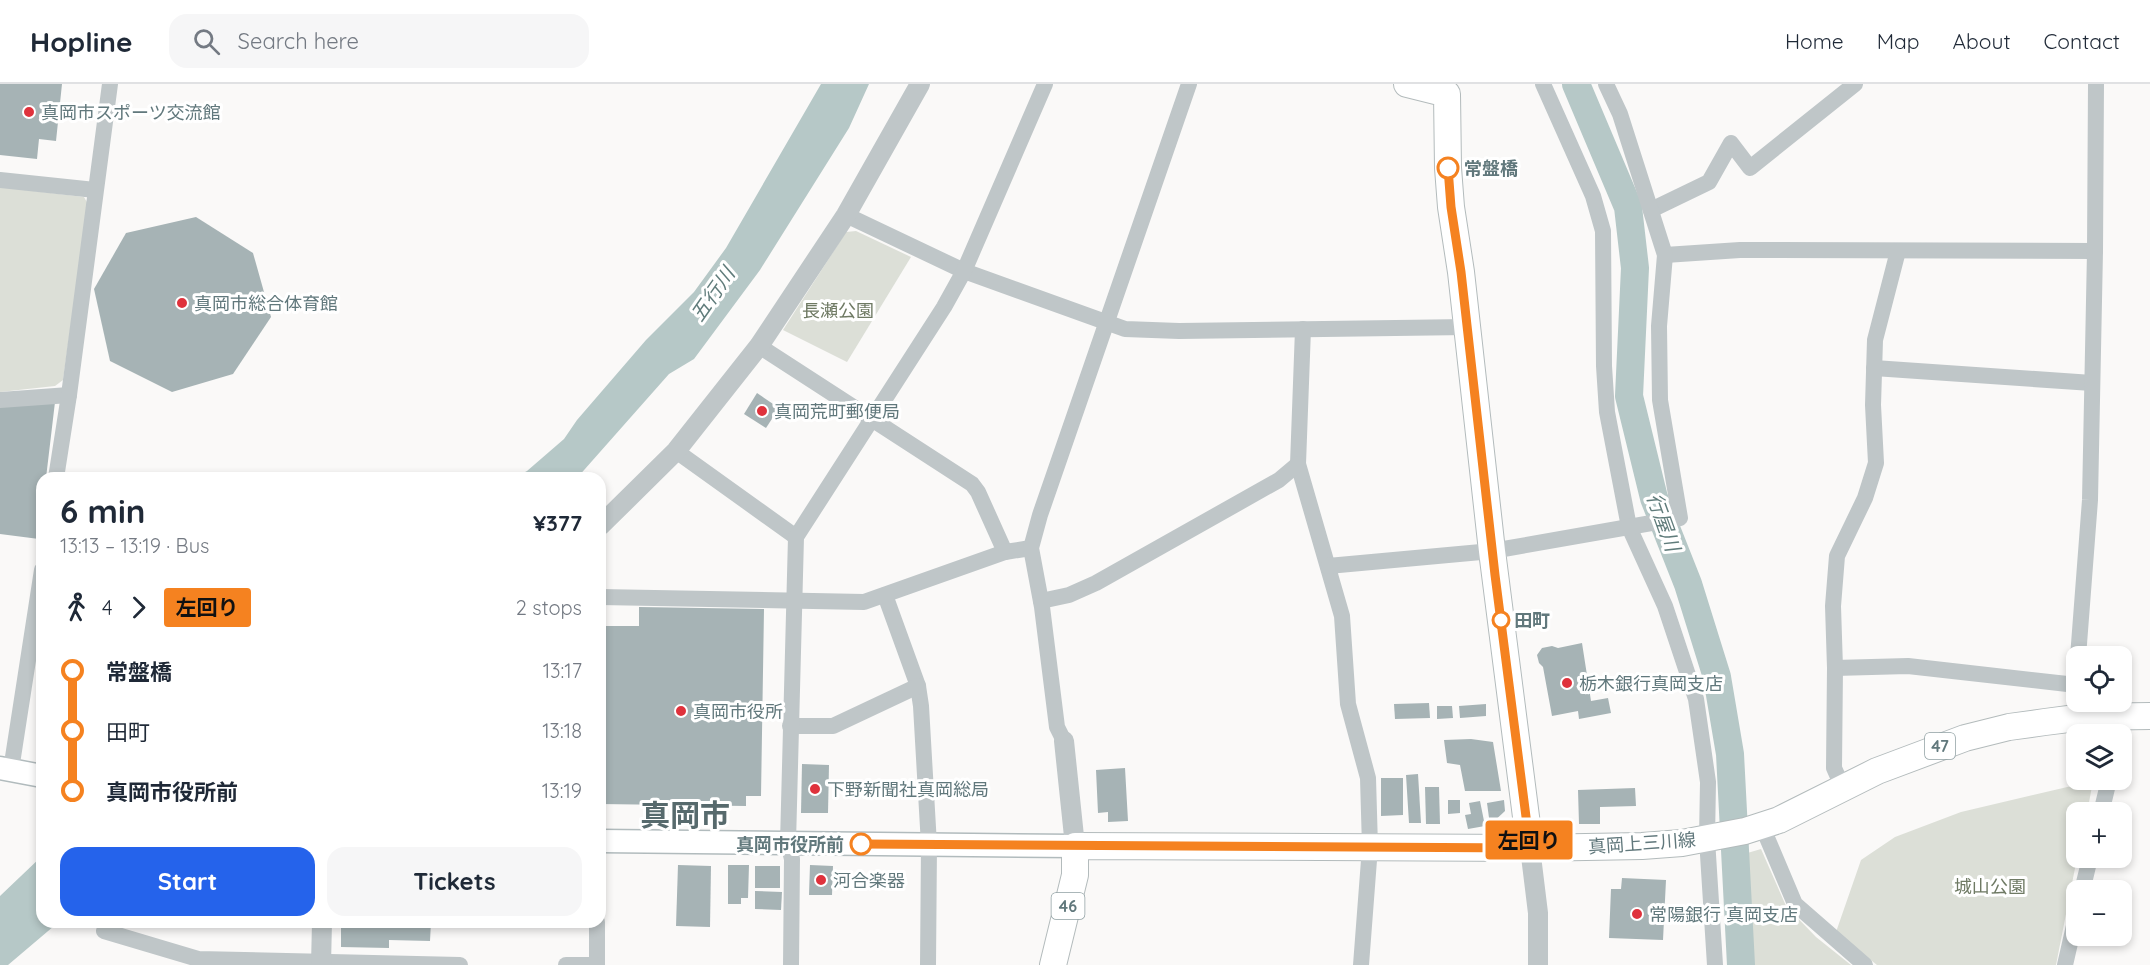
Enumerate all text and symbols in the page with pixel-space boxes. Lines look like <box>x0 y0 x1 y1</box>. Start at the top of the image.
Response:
search box <box>169 14 589 68</box>
text: Hopline <box>30 24 133 59</box>
icon: search <box>190 25 223 58</box>
text: Search here <box>238 27 359 55</box>
text: Home <box>1785 28 1844 54</box>
text: Map <box>1877 28 1920 54</box>
text: About <box>1953 28 2011 54</box>
text: Contact <box>2044 28 2120 54</box>
place label: 真岡市スポーツ交流館 <box>41 101 221 124</box>
marker: 真岡市スポーツ交流館 <box>22 105 36 119</box>
marker: 常盤橋 <box>1437 157 1459 179</box>
place label: 常盤橋 <box>1464 157 1518 180</box>
water label: 五行川 <box>685 261 741 326</box>
place label: 真岡市総合体育館 <box>194 292 338 315</box>
marker: 真岡市総合体育館 <box>175 296 189 310</box>
park label: 長瀬公園 <box>802 299 874 322</box>
place label: 真岡荒町郵便局 <box>774 400 900 423</box>
marker: 真岡荒町郵便局 <box>755 404 769 418</box>
text: 6 min <box>60 490 145 531</box>
water label: 行屋川 <box>1642 490 1687 556</box>
text: ¥377 <box>533 509 582 537</box>
text: 13:13 – 13:19 · Bus <box>60 533 209 558</box>
icon: walk <box>60 591 93 624</box>
icon: forward <box>122 591 155 624</box>
text: 左回り <box>176 594 239 620</box>
text: 4 <box>102 595 113 620</box>
text: 2 stops <box>516 595 582 620</box>
place label: 田町 <box>1514 609 1550 632</box>
marker: 田町 <box>1492 611 1510 629</box>
map controls <box>2066 646 2132 946</box>
button: locate <box>2066 646 2132 712</box>
text: 常盤橋 <box>106 658 172 686</box>
text: 13:17 <box>543 658 582 683</box>
place label: 栃木銀行真岡支店 <box>1579 672 1723 695</box>
marker: 栃木銀行真岡支店 <box>1560 676 1574 690</box>
place label: 真岡市役所 <box>693 700 783 723</box>
marker: 真岡市役所 <box>674 704 688 718</box>
text: 田町 <box>106 718 150 746</box>
text: 13:18 <box>542 718 582 743</box>
button: layers <box>2066 724 2132 790</box>
road number: 47 <box>1925 733 1955 759</box>
text: 真岡市役所前 <box>106 778 238 806</box>
text: 13:19 <box>542 778 582 803</box>
place label: 下野新聞社真岡総局 <box>827 778 989 801</box>
marker: 下野新聞社真岡総局 <box>808 782 822 796</box>
district label: 真岡市 <box>640 796 730 834</box>
button: + <box>2066 802 2132 868</box>
line badge: 左回り <box>1494 820 1564 860</box>
text: 左回り <box>1498 827 1561 853</box>
street label: 真岡上三川線 <box>1587 828 1697 858</box>
place label: 真岡市役所前 <box>736 833 844 856</box>
marker: 真岡市役所前 <box>850 833 872 855</box>
button: Start <box>60 847 315 916</box>
button: Tickets <box>327 847 582 916</box>
place label: 河合楽器 <box>833 869 905 892</box>
marker: 河合楽器 <box>814 873 828 887</box>
park label: 城山公園 <box>1954 875 2026 898</box>
button: − <box>2066 880 2132 946</box>
road number: 46 <box>1052 893 1084 919</box>
place label: 常陽銀行 真岡支店 <box>1649 903 1798 926</box>
marker: 常陽銀行 真岡支店 <box>1630 907 1644 921</box>

